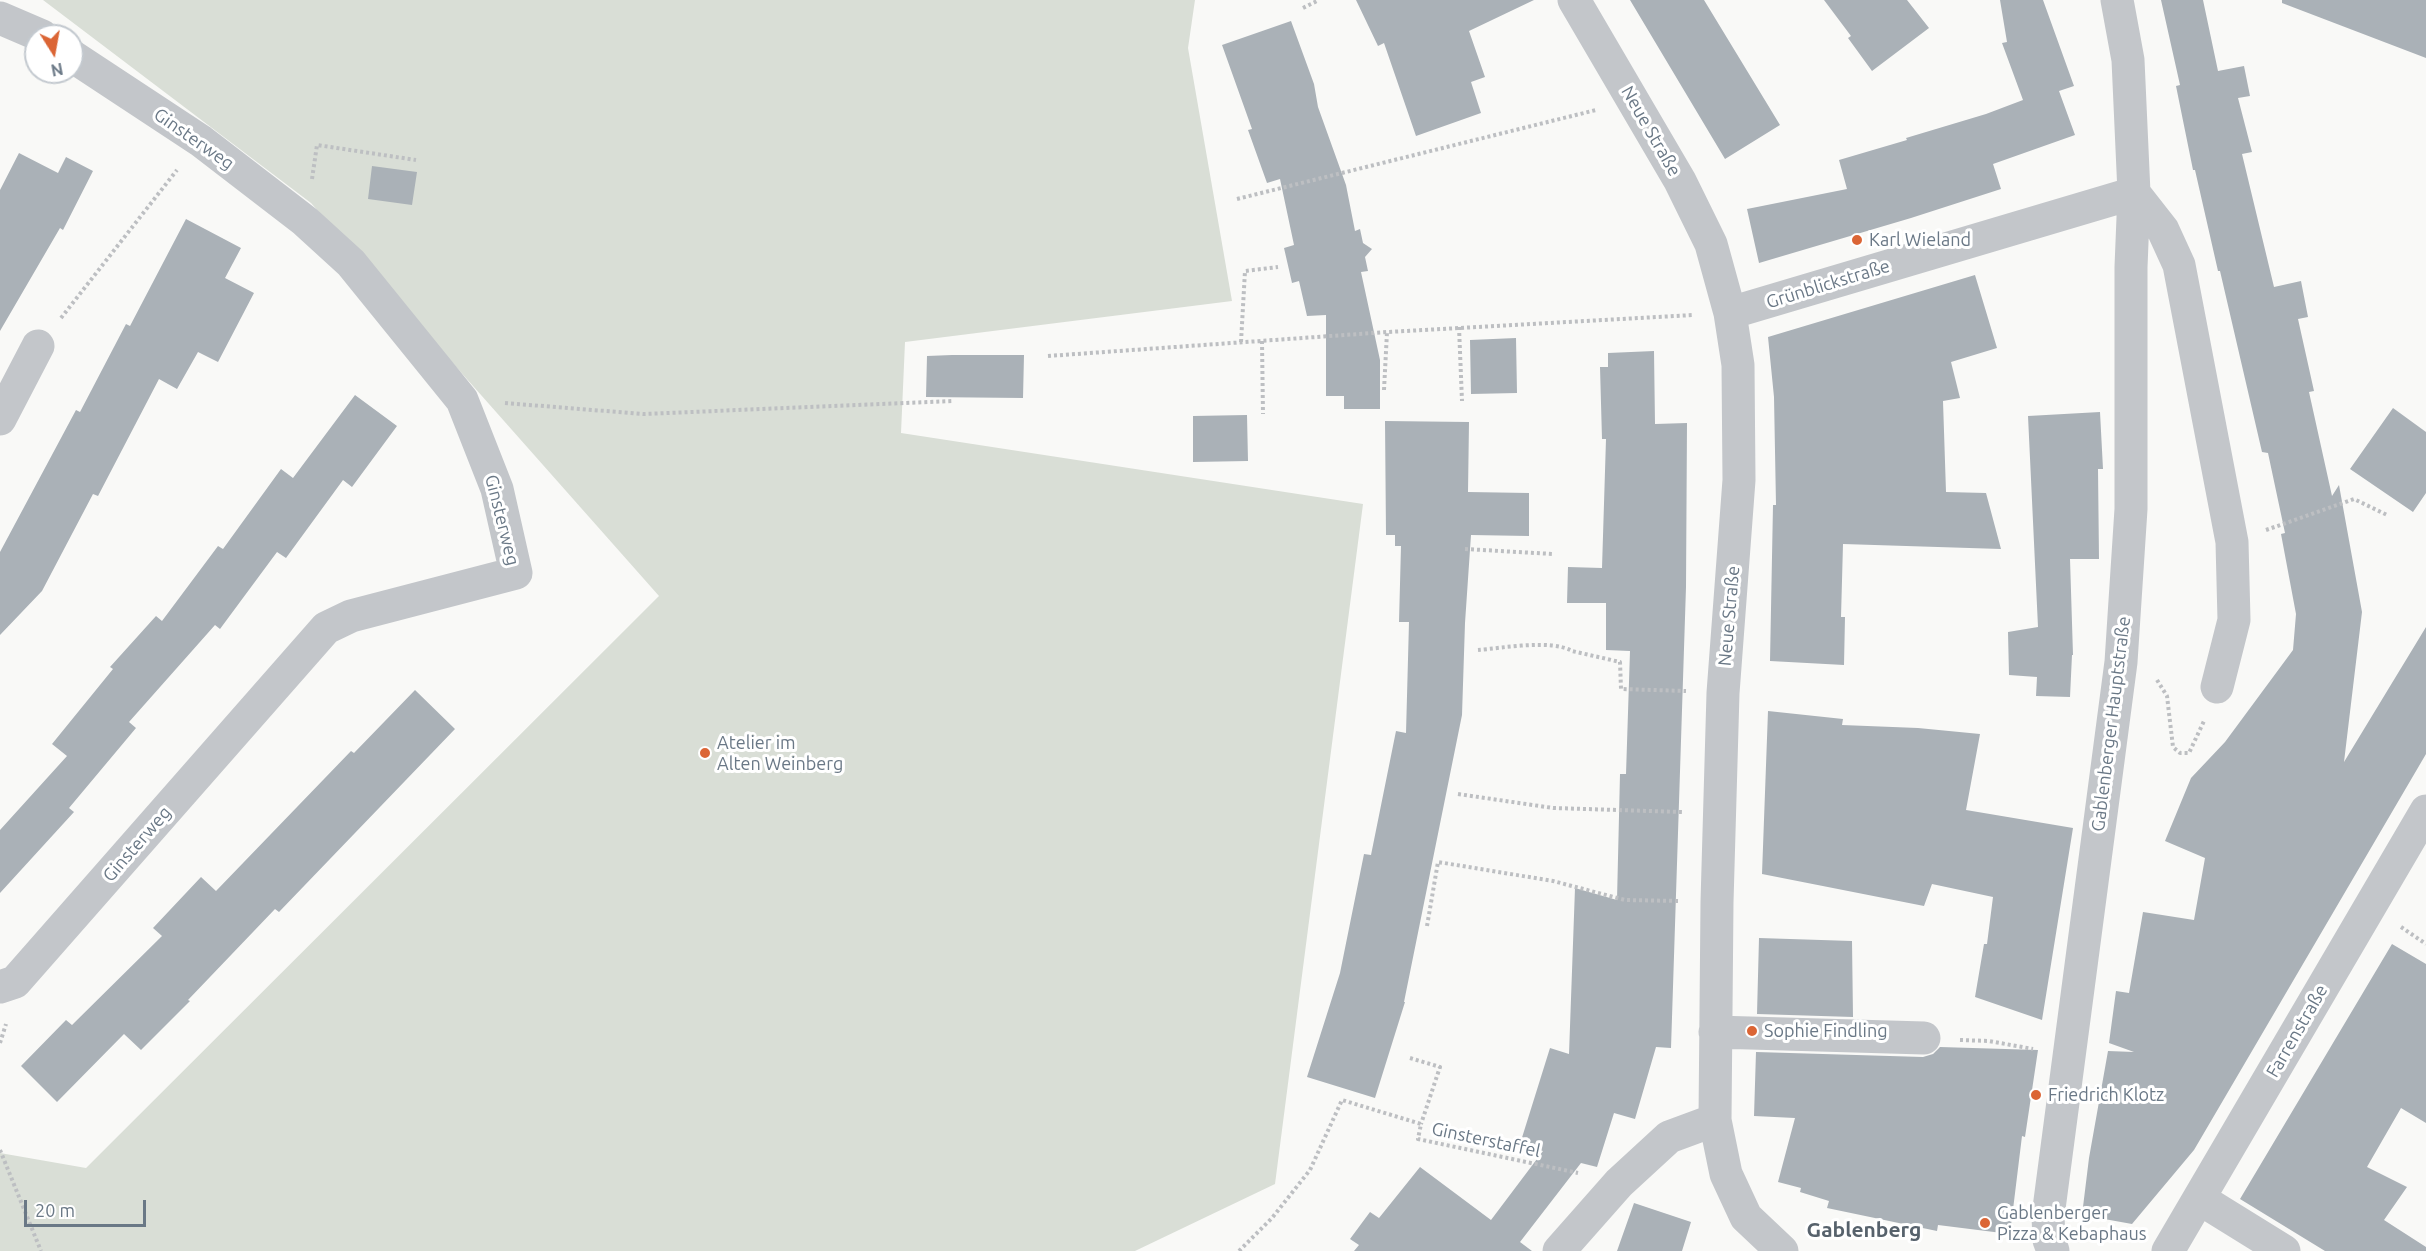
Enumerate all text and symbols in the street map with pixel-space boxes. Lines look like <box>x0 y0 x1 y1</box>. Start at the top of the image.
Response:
north arrow <box>24 24 84 84</box>
text: N <box>49 60 65 80</box>
street label: Neue Straße <box>1617 82 1685 180</box>
street label: Ginsterweg <box>150 104 238 174</box>
place label: Karl Wieland <box>1869 229 1971 251</box>
marker: Karl Wieland <box>1850 233 1864 247</box>
street label: Grünblickstraße <box>1764 255 1892 313</box>
street label: Ginsterweg <box>480 472 524 568</box>
street label: Neue Straße <box>1714 565 1744 667</box>
street label: Gablenberger Hauptstraße <box>2087 615 2135 833</box>
place label: Atelier im Alten Weinberg <box>717 732 843 774</box>
marker: Atelier im Alten Weinberg <box>698 746 712 760</box>
street label: Ginsterweg <box>98 802 176 886</box>
street label: Farrenstraße <box>2262 981 2332 1081</box>
place label: Sophie Findling <box>1764 1020 1888 1042</box>
marker: Sophie Findling <box>1745 1024 1759 1038</box>
place label: Friedrich Klotz <box>2048 1084 2164 1106</box>
marker: Friedrich Klotz <box>2029 1088 2043 1102</box>
street label: Ginsterstaffel <box>1430 1118 1542 1162</box>
scale bar <box>27 1188 148 1226</box>
text: 20 m <box>35 1200 75 1220</box>
place label: Gablenberger Pizza & Kebaphaus <box>1997 1202 2147 1244</box>
marker: Gablenberger Pizza & Kebaphaus <box>1978 1216 1992 1230</box>
district label: Gablenberg <box>1807 1217 1921 1243</box>

